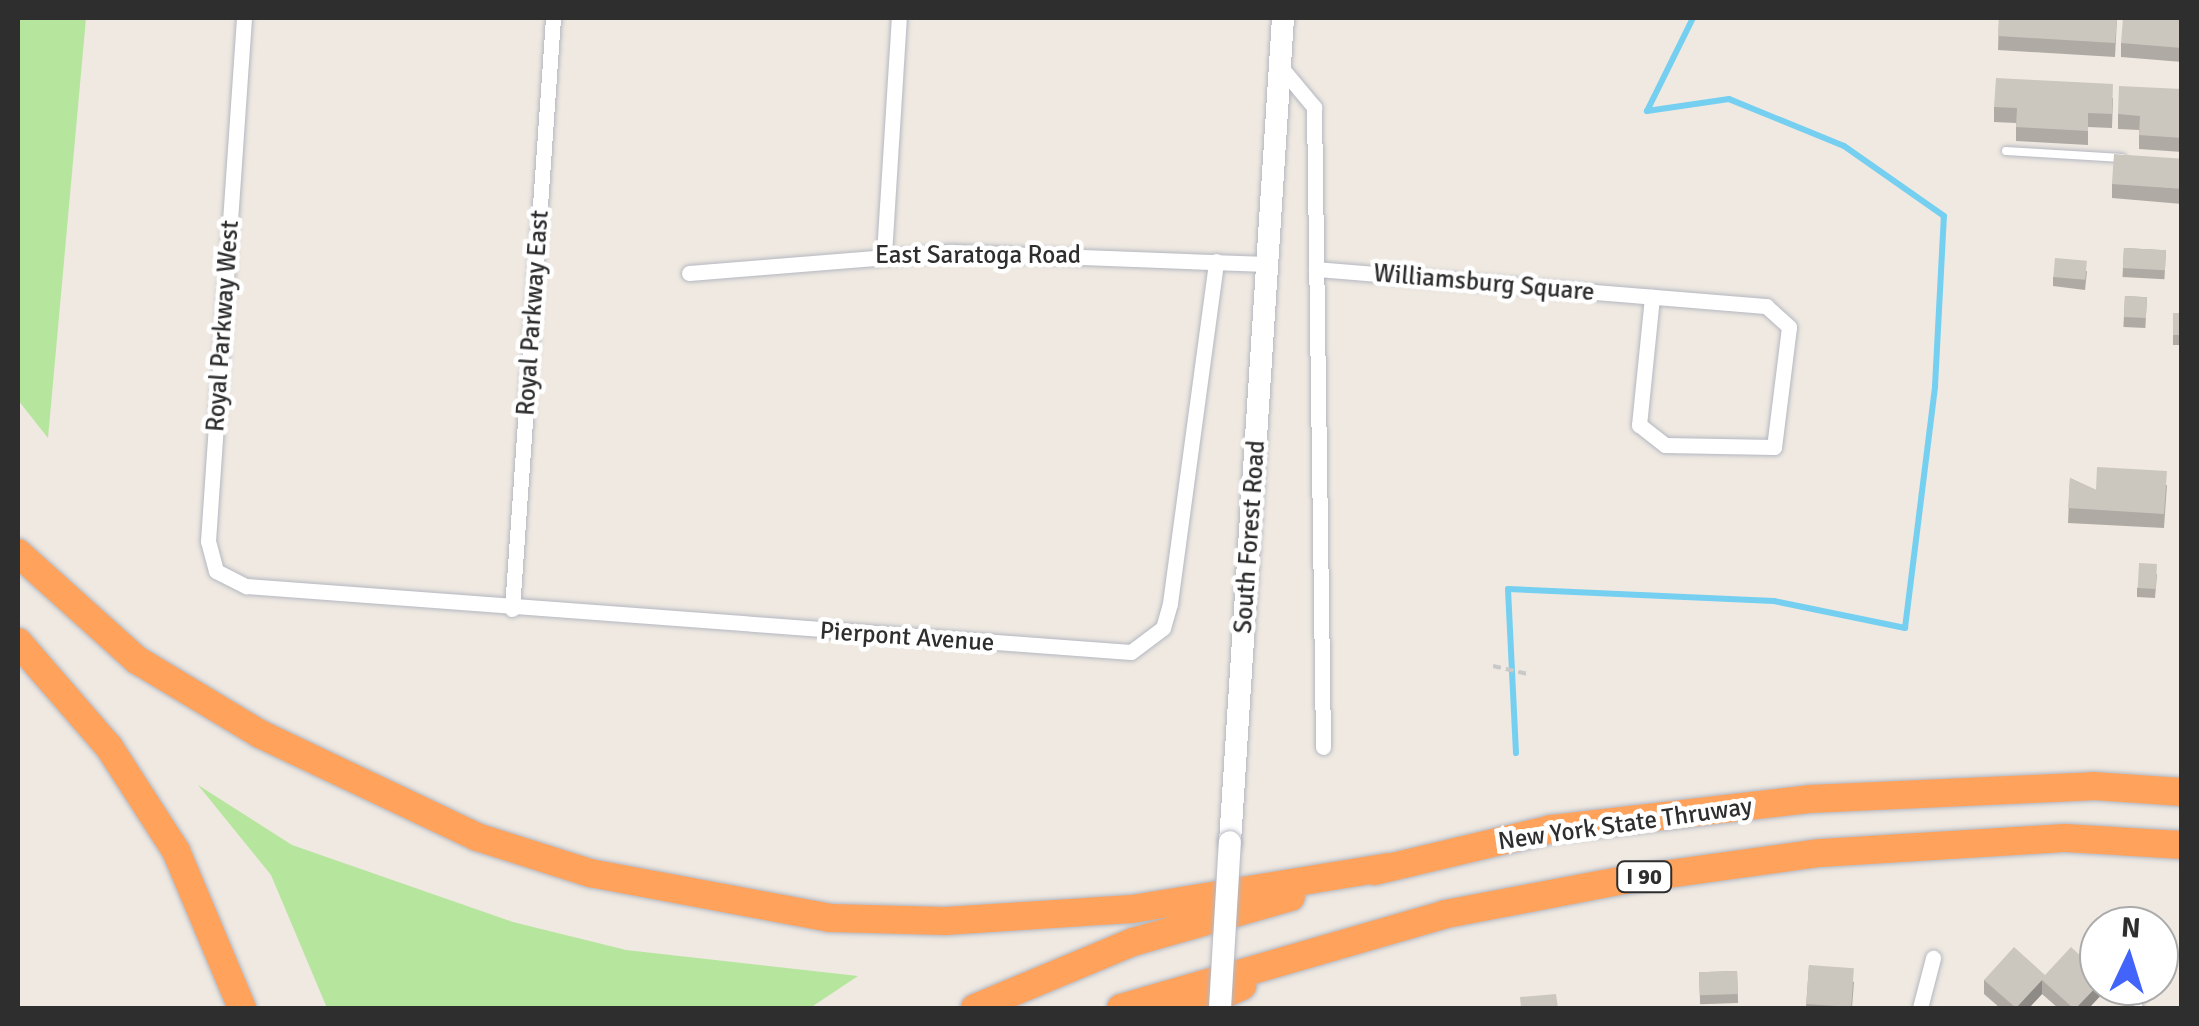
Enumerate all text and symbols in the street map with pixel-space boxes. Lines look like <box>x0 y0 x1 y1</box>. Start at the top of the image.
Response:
street label: Royal Parkway East <box>511 209 555 417</box>
street label: Royal Parkway West <box>201 219 245 433</box>
street label: East Saratoga Road <box>875 240 1081 270</box>
street label: Williamsburg Square <box>1372 258 1596 308</box>
street label: South Forest Road <box>1228 439 1272 635</box>
street label: Pierpont Avenue <box>819 616 995 658</box>
street label: New York State Thruway <box>1496 791 1754 857</box>
road number: I 90 <box>1614 860 1674 894</box>
north arrow <box>2079 906 2179 1006</box>
text: N <box>2120 910 2142 946</box>

